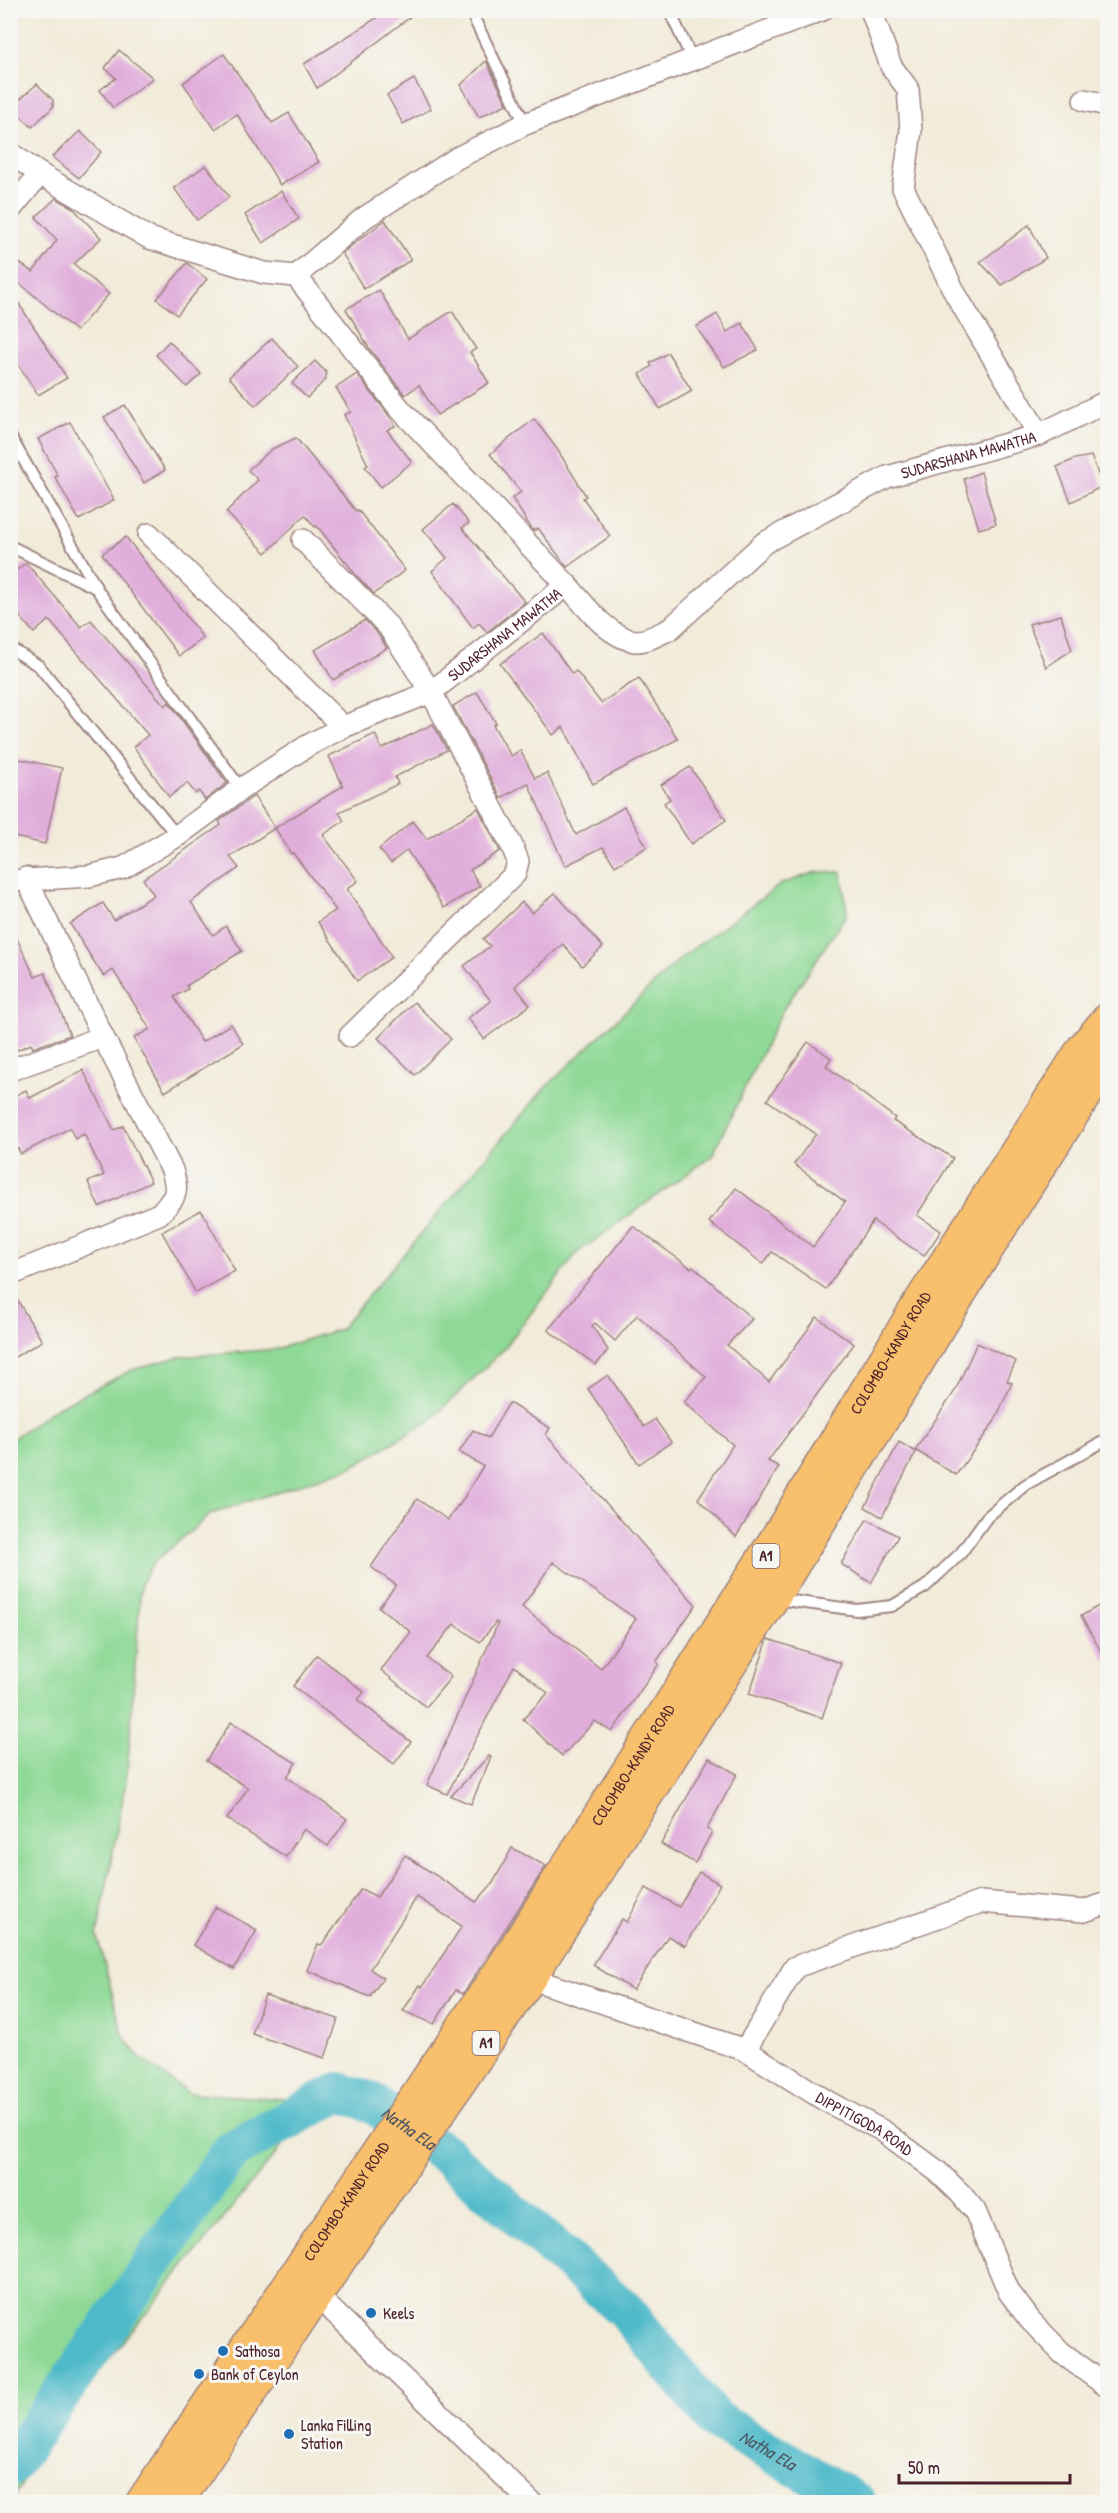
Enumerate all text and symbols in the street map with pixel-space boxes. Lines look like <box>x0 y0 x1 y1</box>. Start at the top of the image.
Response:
street label: SUDARSHANA MAWATHA <box>898 425 1039 484</box>
street label: SUDARSHANA MAWATHA <box>443 582 566 686</box>
street label: COLOMBO-KANDY ROAD <box>844 1287 936 1418</box>
road number: A1 <box>752 1544 780 1568</box>
street label: COLOMBO-KANDY ROAD <box>586 1699 680 1830</box>
road number: A1 <box>472 2031 500 2055</box>
street label: DIPPITIGODA ROAD <box>812 2086 918 2161</box>
water label: Natha Ela <box>376 2100 443 2157</box>
street label: COLOMBO-KANDY ROAD <box>298 2136 394 2265</box>
place label: Keels <box>383 2302 415 2324</box>
marker: Keels <box>364 2306 378 2320</box>
place label: Sathosa <box>235 2340 280 2362</box>
marker: Sathosa <box>216 2344 230 2358</box>
place label: Bank of Ceylon <box>211 2363 299 2385</box>
marker: Bank of Ceylon <box>192 2367 206 2381</box>
place label: Lanka Filling Station <box>301 2414 371 2454</box>
water label: Natha Ela <box>735 2424 803 2477</box>
marker: Lanka Filling Station <box>282 2427 296 2441</box>
scale bar <box>899 2447 1070 2485</box>
text: 50 m <box>908 2455 940 2480</box>

